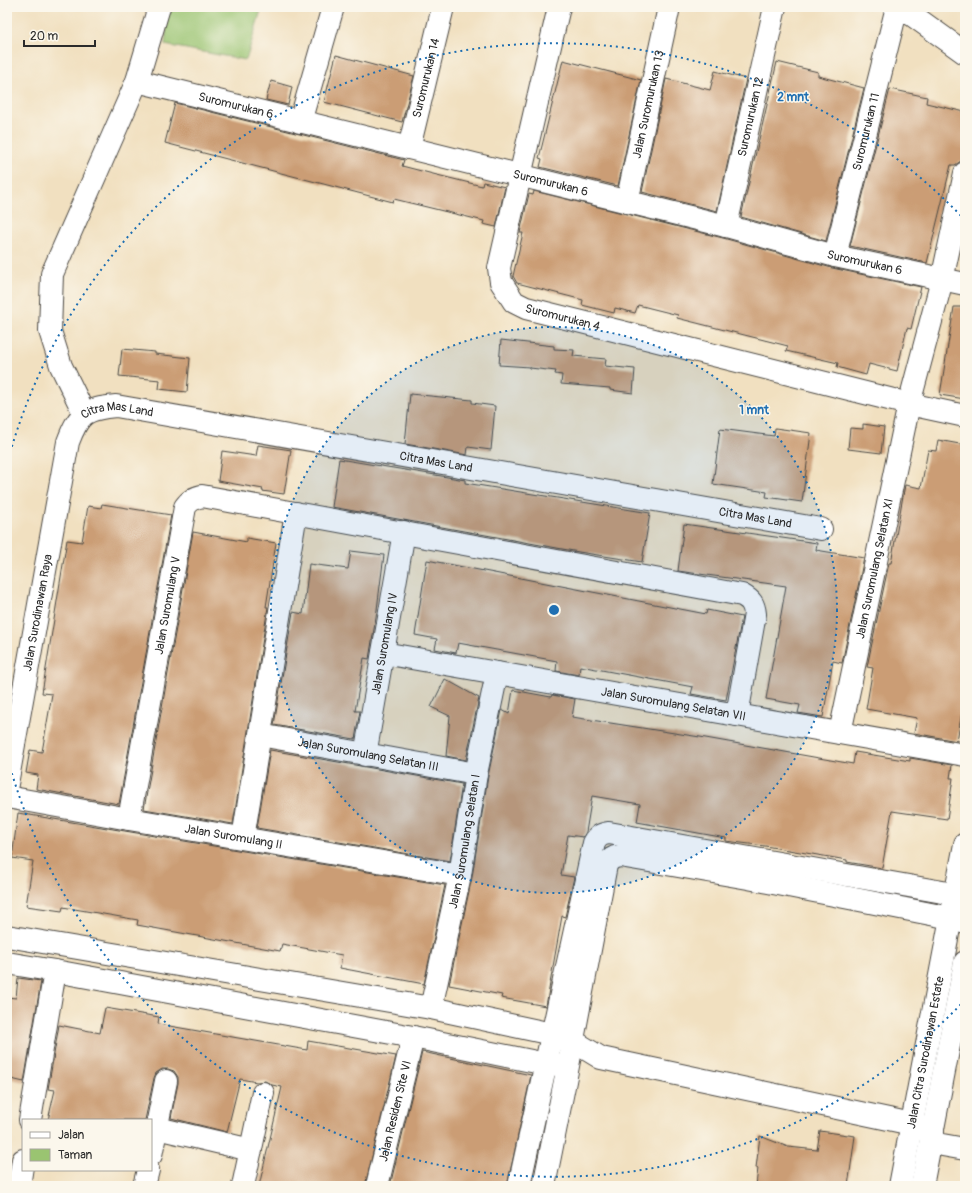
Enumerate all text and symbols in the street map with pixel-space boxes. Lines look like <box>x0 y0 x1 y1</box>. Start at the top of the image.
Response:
scale bar <box>24 22 95 48</box>
text: 20 m <box>30 29 59 44</box>
street label: Suromurukan 14 <box>410 37 443 120</box>
street label: Jalan Suromurukan 13 <box>630 49 668 160</box>
street label: Suromurukan 12 <box>735 75 767 158</box>
street label: Suromurukan 6 <box>197 89 275 122</box>
text: 2 mnt <box>777 90 810 105</box>
street label: Suromurukan 11 <box>850 92 883 172</box>
street label: Suromurukan 6 <box>511 167 590 200</box>
street label: Suromurukan 6 <box>825 247 904 278</box>
street label: Suromurukan 4 <box>523 301 602 334</box>
street label: Citra Mas Land <box>78 399 155 423</box>
text: 1 mnt <box>739 403 770 418</box>
street label: Citra Mas Land <box>398 449 474 476</box>
street label: Jalan Suromulang Selatan XI <box>853 497 897 640</box>
street label: Citra Mas Land <box>718 504 793 532</box>
street label: Jalan Surodinawan Raya <box>20 553 56 673</box>
street label: Jalan Suromulang V <box>152 555 184 656</box>
street label: Jalan Suromulang IV <box>369 592 401 696</box>
centre of rings <box>547 603 561 617</box>
street label: Jalan Suromulang Selatan VII <box>600 684 747 724</box>
street label: Jalan Suromulang Selatan III <box>296 735 440 775</box>
street label: Jalan Suromulang Selatan I <box>446 773 484 910</box>
street label: Jalan Suromulang II <box>183 822 284 853</box>
street label: Jalan Citra Surodinawan Estate <box>904 975 948 1130</box>
street label: Jalan Residen Site VI <box>376 1059 415 1163</box>
legend <box>22 1119 152 1171</box>
text: Jalan <box>58 1128 84 1143</box>
text: Taman <box>58 1148 92 1163</box>

